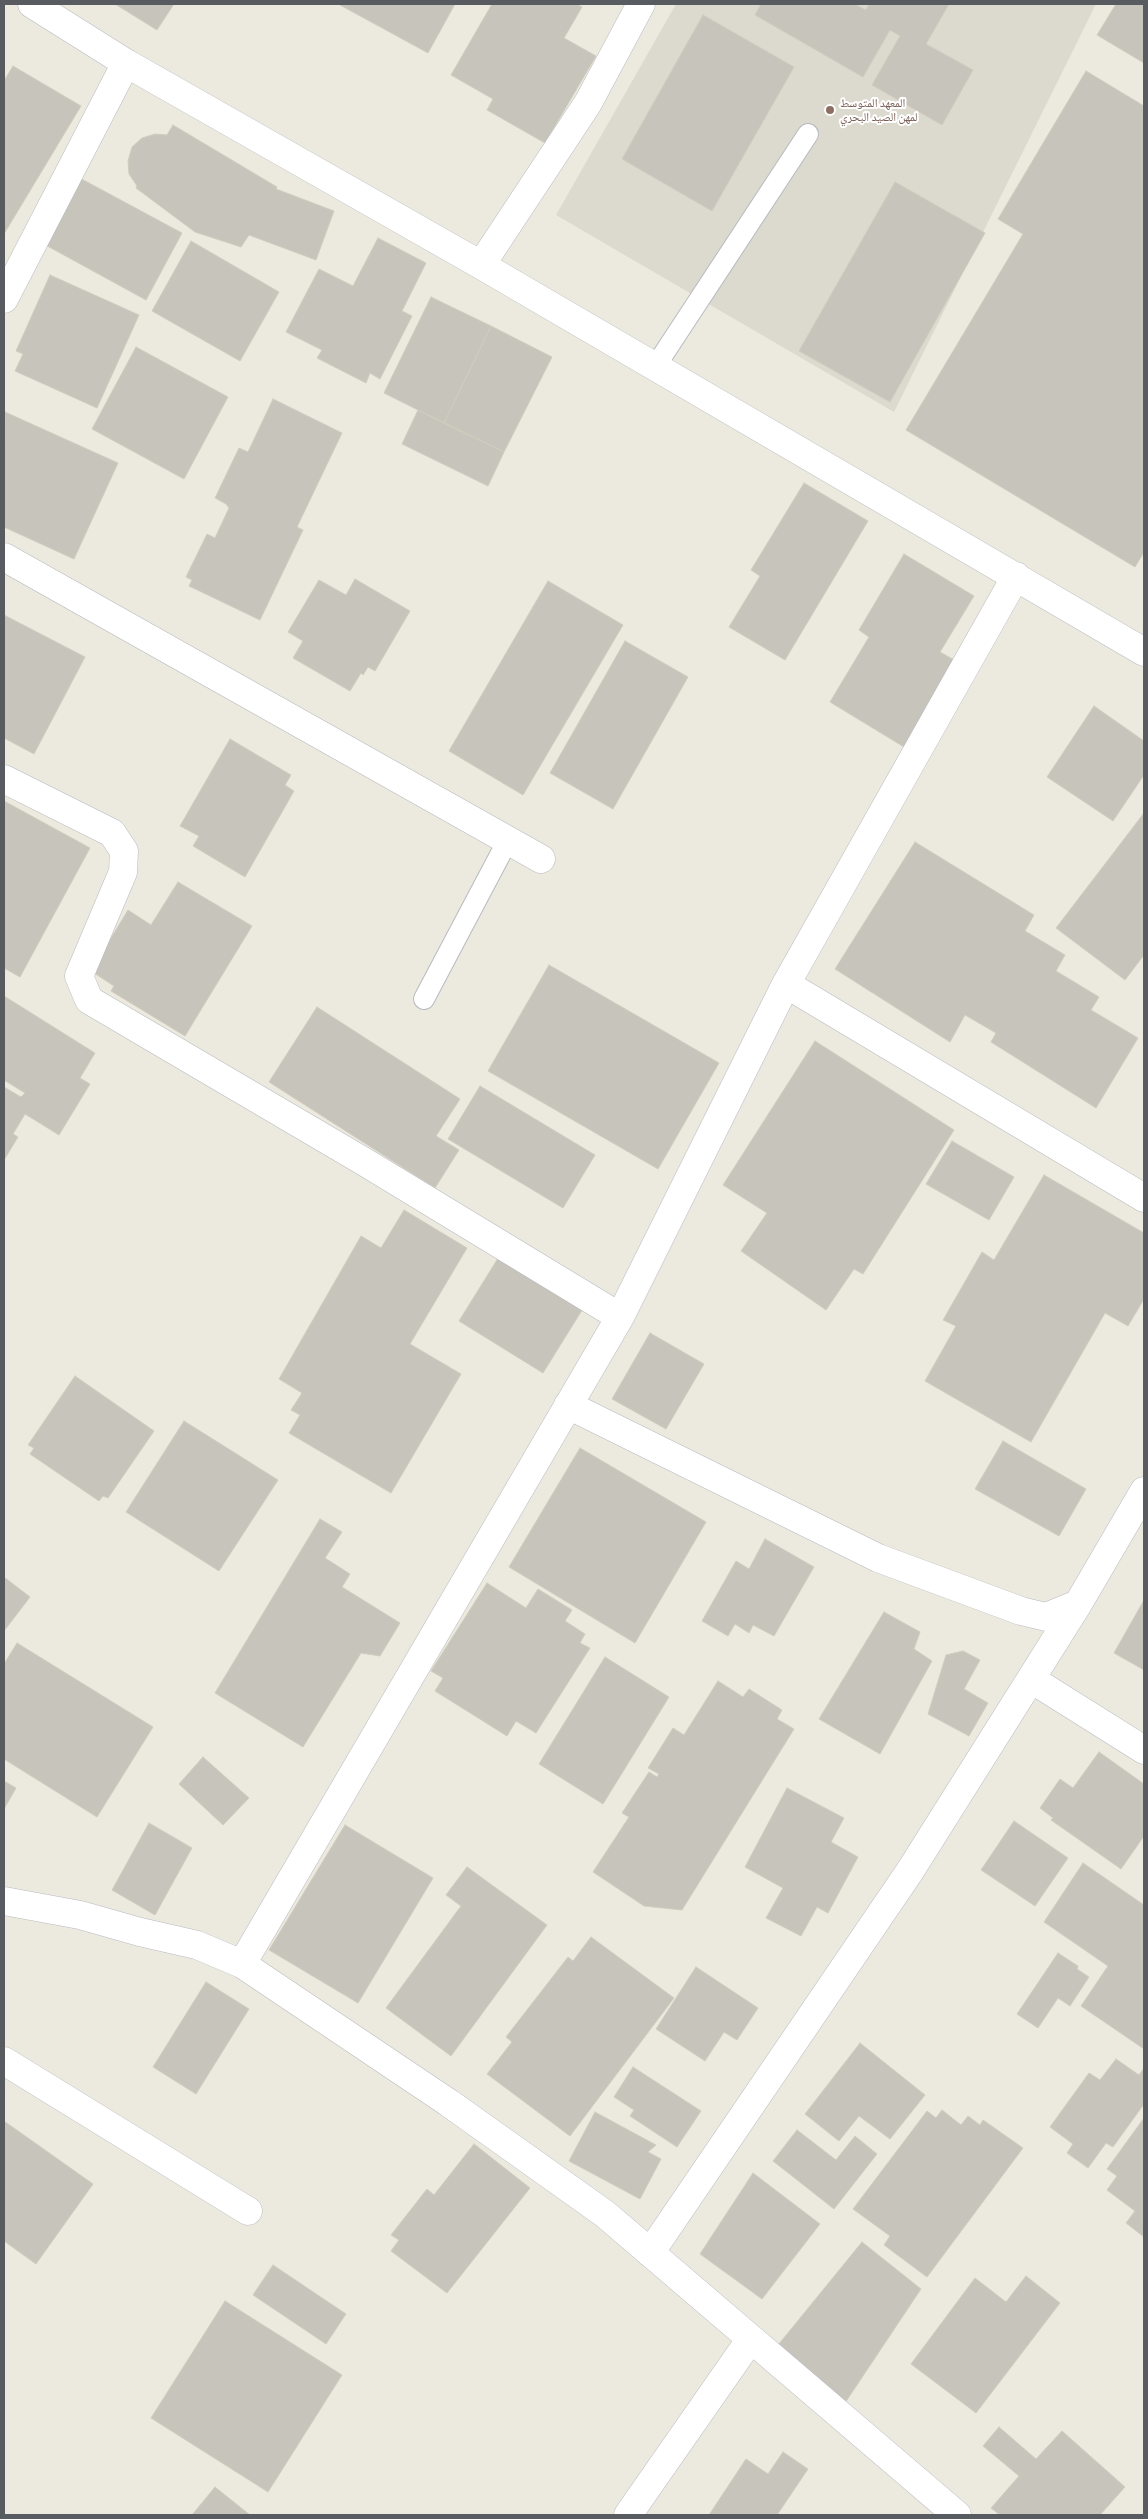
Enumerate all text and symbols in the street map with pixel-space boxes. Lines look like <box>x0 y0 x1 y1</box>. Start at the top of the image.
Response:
place label: المعهد المتوسط لمهن الصيد البحري <box>840 96 918 124</box>
marker: المعهد المتوسط لمهن الصيد البحري <box>824 104 836 116</box>

